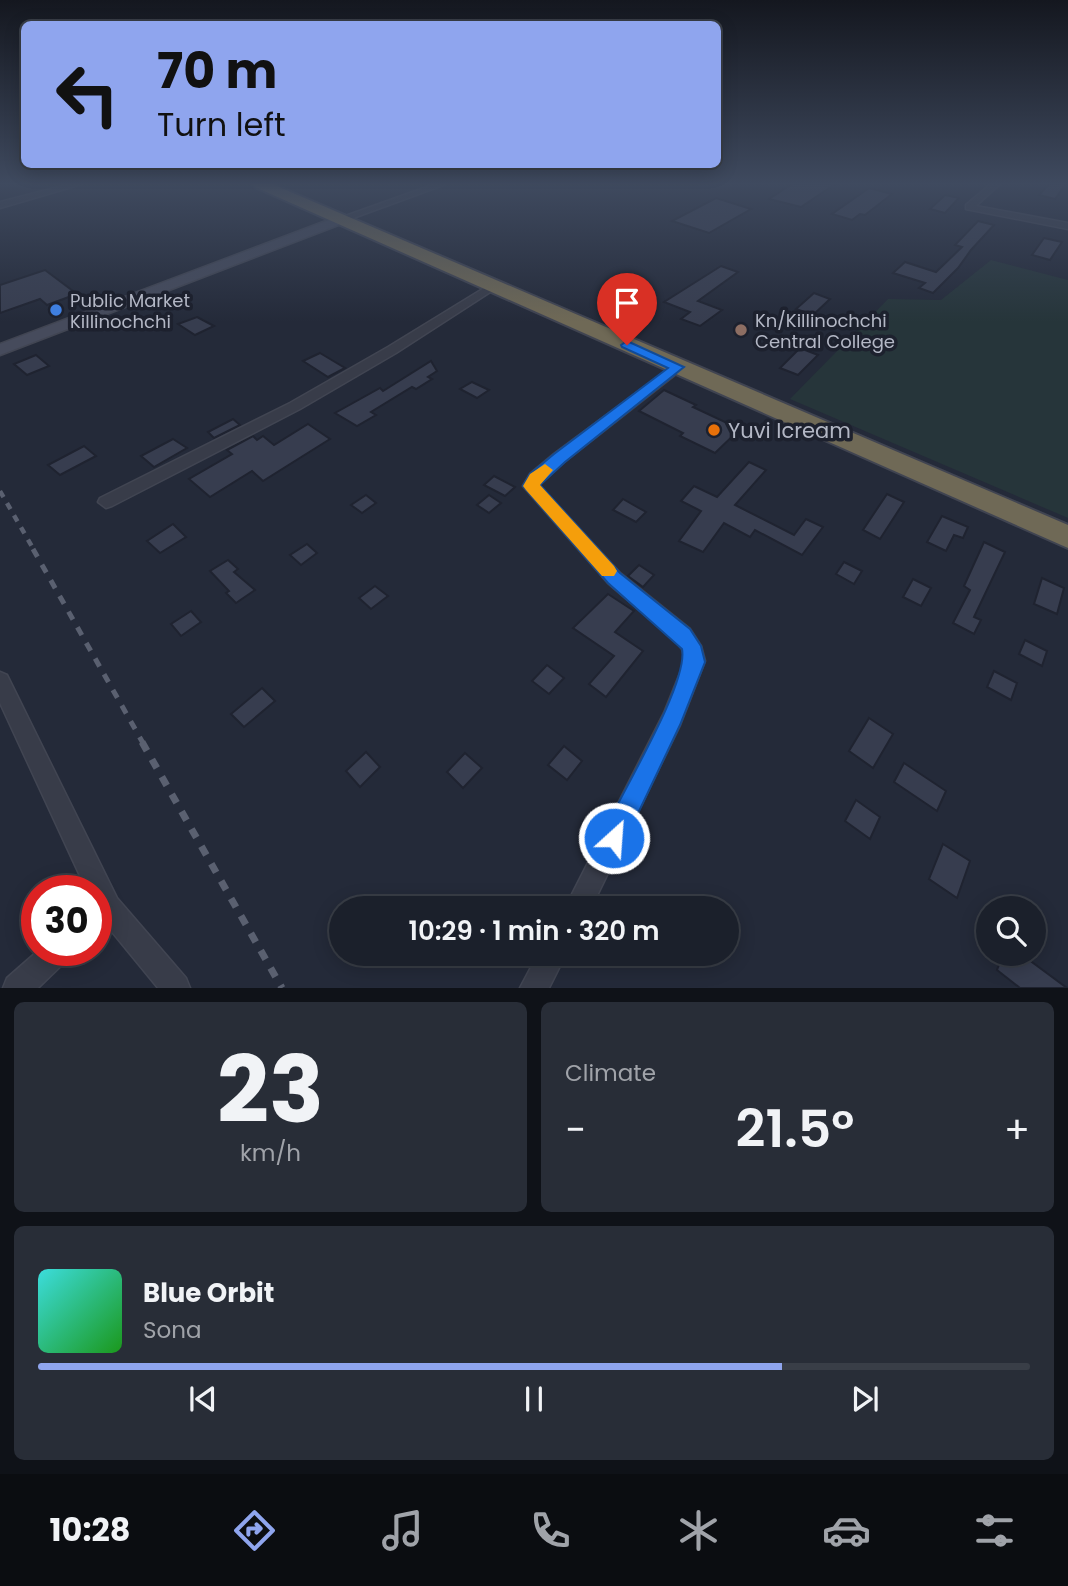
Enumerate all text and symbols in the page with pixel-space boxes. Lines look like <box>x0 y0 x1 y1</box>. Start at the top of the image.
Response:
text: 70 m <box>157 37 277 105</box>
icon: left <box>42 49 133 140</box>
text: Turn left <box>157 102 286 147</box>
pin <box>597 273 657 345</box>
icon: arrive <box>608 284 646 322</box>
place label: Public Market Killinochchi <box>70 288 190 334</box>
marker: Public Market Killinochchi <box>48 302 64 318</box>
place label: Kn/Killinochchi Central College <box>755 308 895 354</box>
marker: Kn/Killinochchi Central College <box>733 322 749 338</box>
place label: Yuvi Icream <box>728 416 851 445</box>
marker: Yuvi Icream <box>706 422 722 438</box>
position arrow <box>577 801 651 875</box>
speed limit sign: 30 <box>21 875 112 966</box>
map controls <box>976 896 1046 966</box>
button: search <box>976 896 1046 966</box>
text: 10:29 · 1 min · 320 m <box>408 913 660 949</box>
text: 23 <box>217 1026 324 1154</box>
text: Climate <box>565 1057 656 1089</box>
text: 21.5° <box>736 1092 854 1165</box>
text: − <box>565 1103 586 1156</box>
text: + <box>1004 1103 1030 1156</box>
text: km/h <box>240 1137 301 1169</box>
text: Blue Orbit <box>143 1275 274 1311</box>
text: Sona <box>143 1314 202 1346</box>
icon: previous <box>184 1380 222 1418</box>
icon: pause <box>515 1380 553 1418</box>
icon: next <box>846 1380 884 1418</box>
icon: directions <box>230 1506 279 1555</box>
icon: music <box>378 1506 427 1555</box>
icon: phone <box>526 1506 575 1555</box>
icon: climate <box>674 1506 723 1555</box>
icon: car <box>822 1506 871 1555</box>
icon: filters <box>970 1506 1019 1555</box>
text: 10:28 <box>50 1507 131 1552</box>

